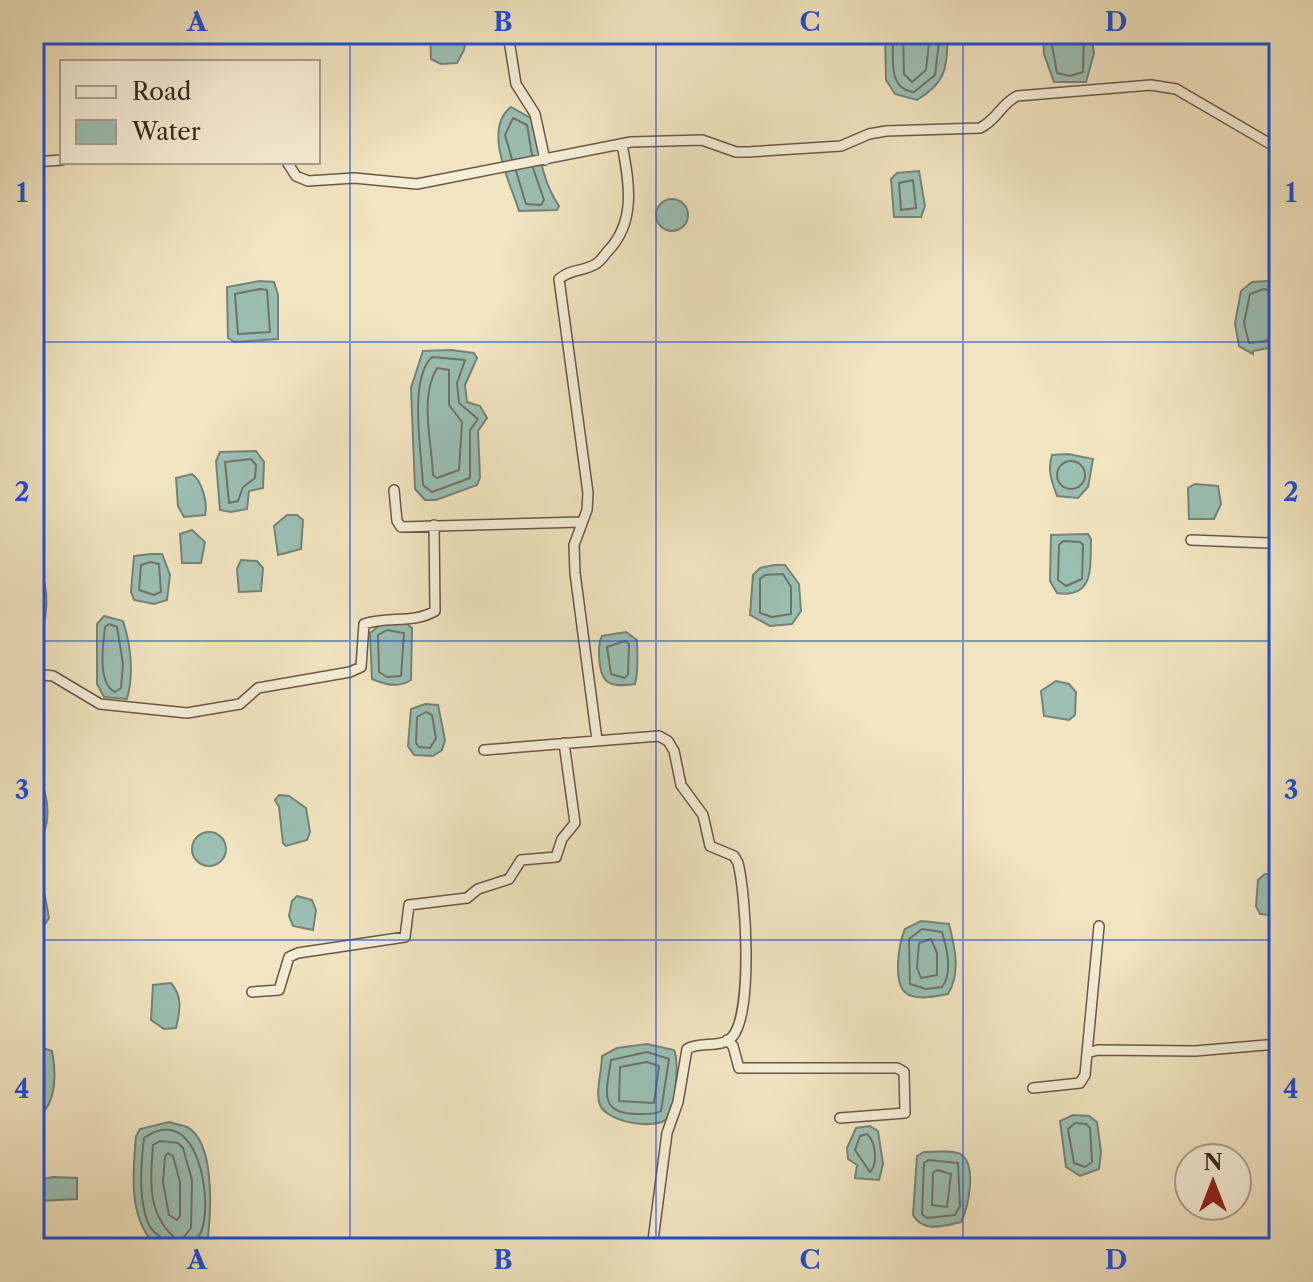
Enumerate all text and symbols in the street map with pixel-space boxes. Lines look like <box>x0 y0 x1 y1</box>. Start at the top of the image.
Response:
text: A <box>186 6 208 38</box>
text: B <box>493 6 513 38</box>
text: C <box>800 6 820 38</box>
text: D <box>1105 6 1127 38</box>
legend <box>60 60 320 164</box>
text: Road <box>132 77 192 106</box>
text: Water <box>131 117 201 146</box>
text: 1 <box>16 177 28 209</box>
text: 1 <box>1285 177 1297 209</box>
text: 2 <box>14 476 30 508</box>
text: 2 <box>1283 476 1299 508</box>
text: 3 <box>15 774 29 806</box>
text: 3 <box>1284 774 1298 806</box>
text: 4 <box>14 1073 30 1105</box>
text: 4 <box>1283 1073 1299 1105</box>
north arrow <box>1173 1142 1253 1222</box>
text: N <box>1203 1149 1223 1176</box>
text: A <box>186 1244 208 1276</box>
text: B <box>493 1244 513 1276</box>
text: C <box>800 1244 820 1276</box>
text: D <box>1105 1244 1127 1276</box>

